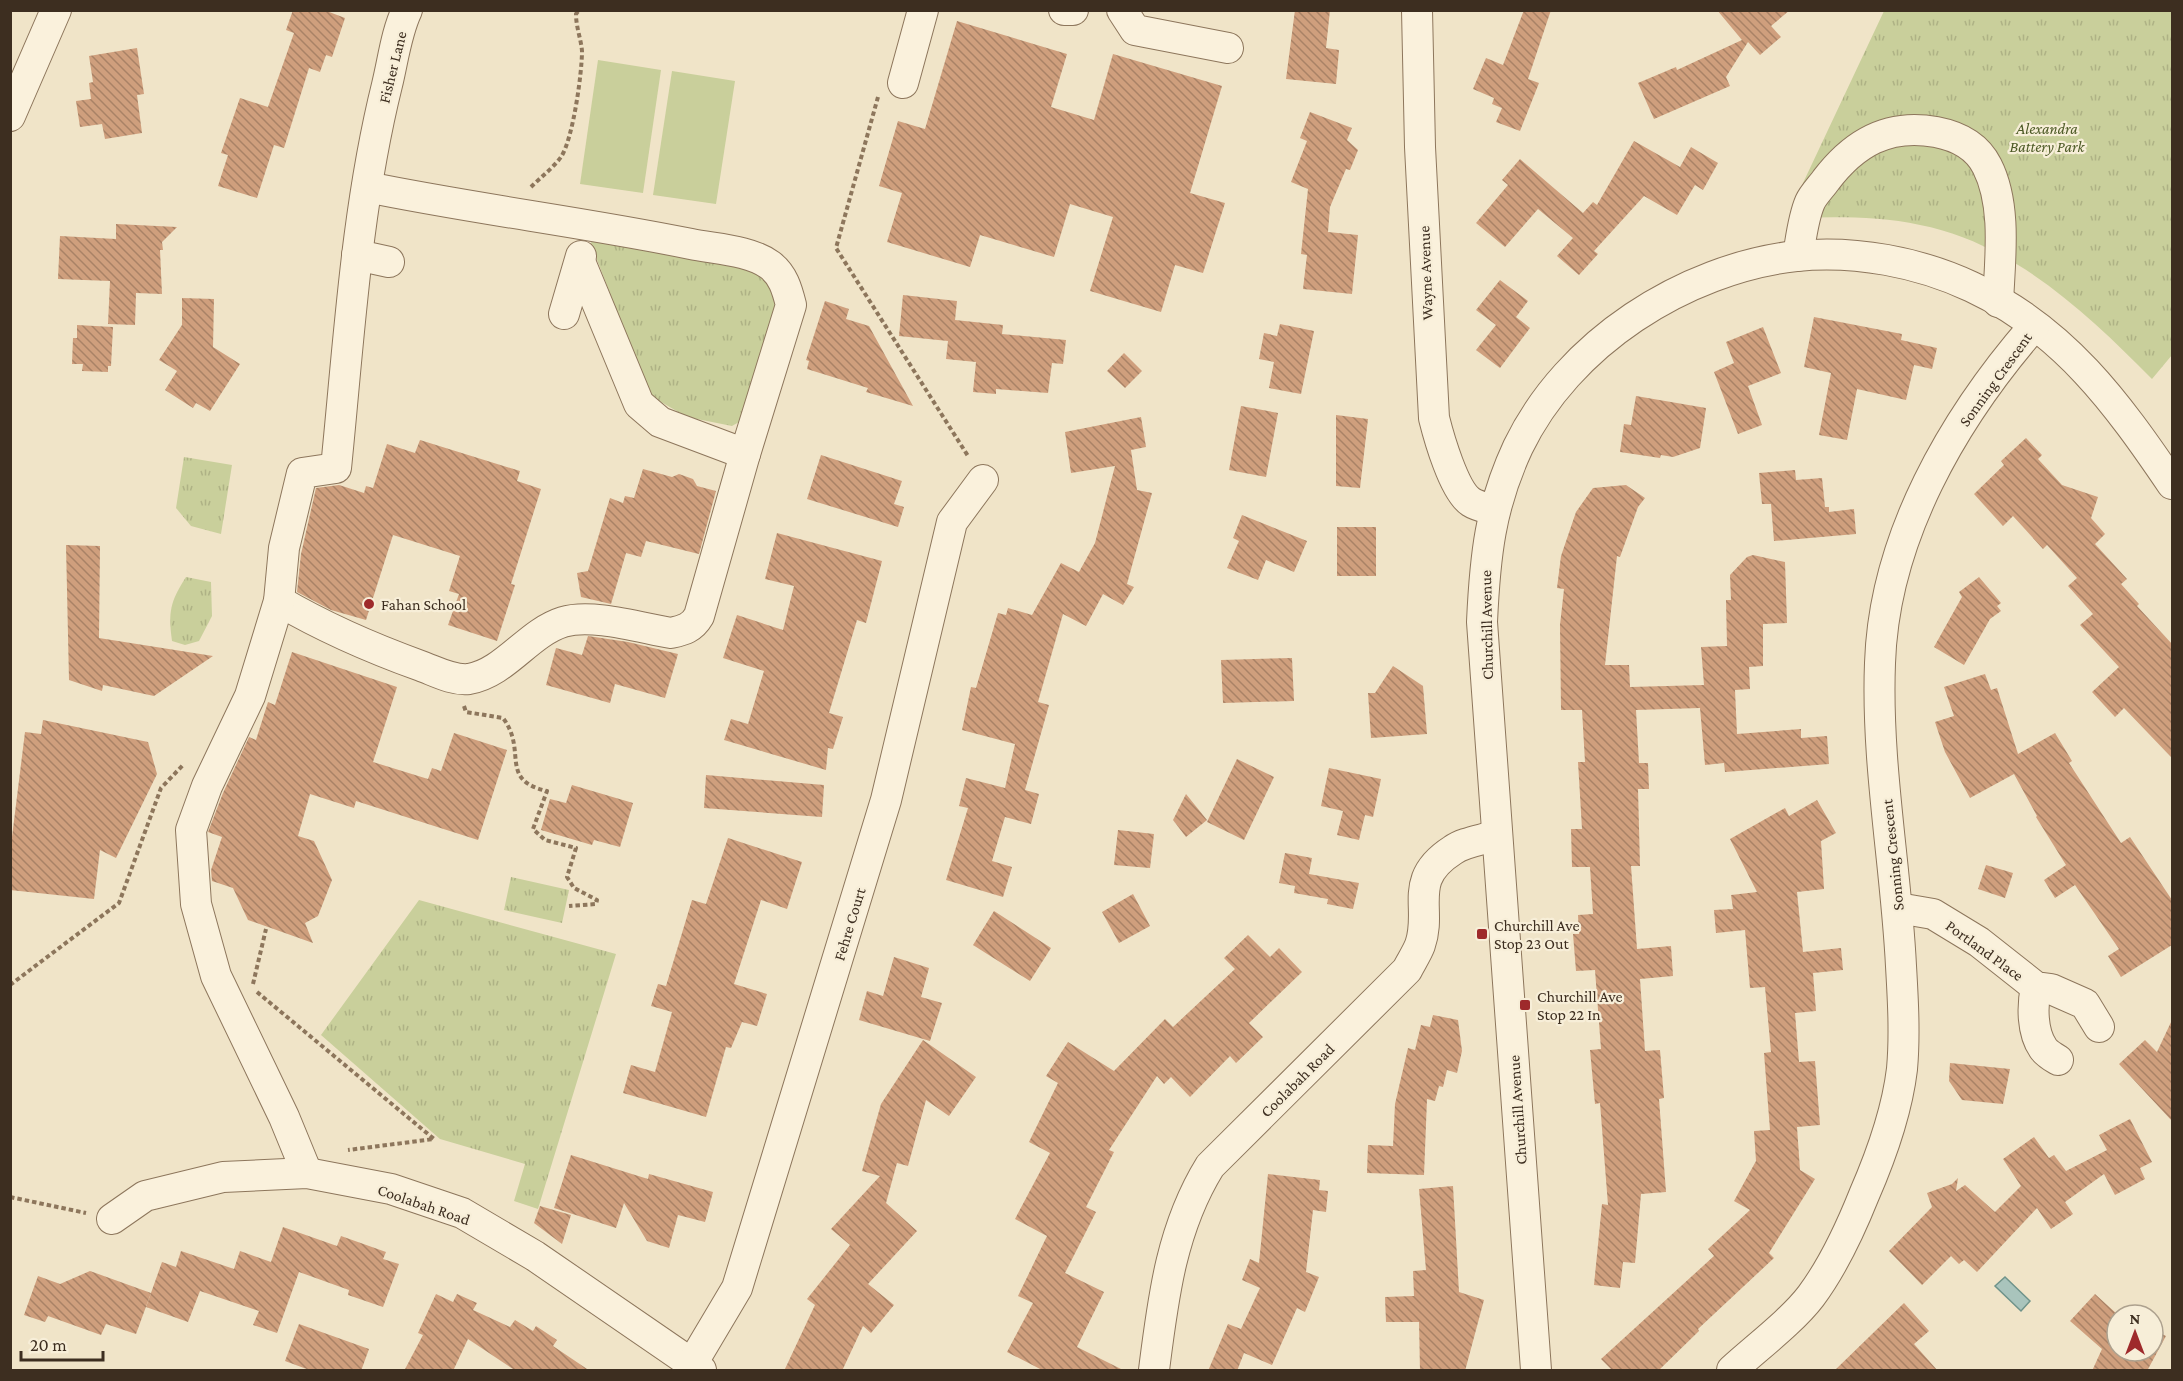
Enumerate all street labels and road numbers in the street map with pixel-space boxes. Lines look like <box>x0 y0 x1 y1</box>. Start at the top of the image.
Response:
street label: Fisher Lane <box>375 29 410 105</box>
street label: Wayne Avenue <box>1415 225 1437 320</box>
street label: Sonning Crescent <box>1956 329 2036 430</box>
street label: Churchill Avenue <box>1477 570 1496 680</box>
street label: Sonning Crescent <box>1878 798 1908 911</box>
street label: Fehre Court <box>830 885 869 963</box>
street label: Portland Place <box>1943 917 2027 984</box>
street label: Coolabah Road <box>1257 1040 1338 1120</box>
street label: Churchill Avenue <box>1505 1055 1530 1165</box>
street label: Coolabah Road <box>375 1181 473 1228</box>

